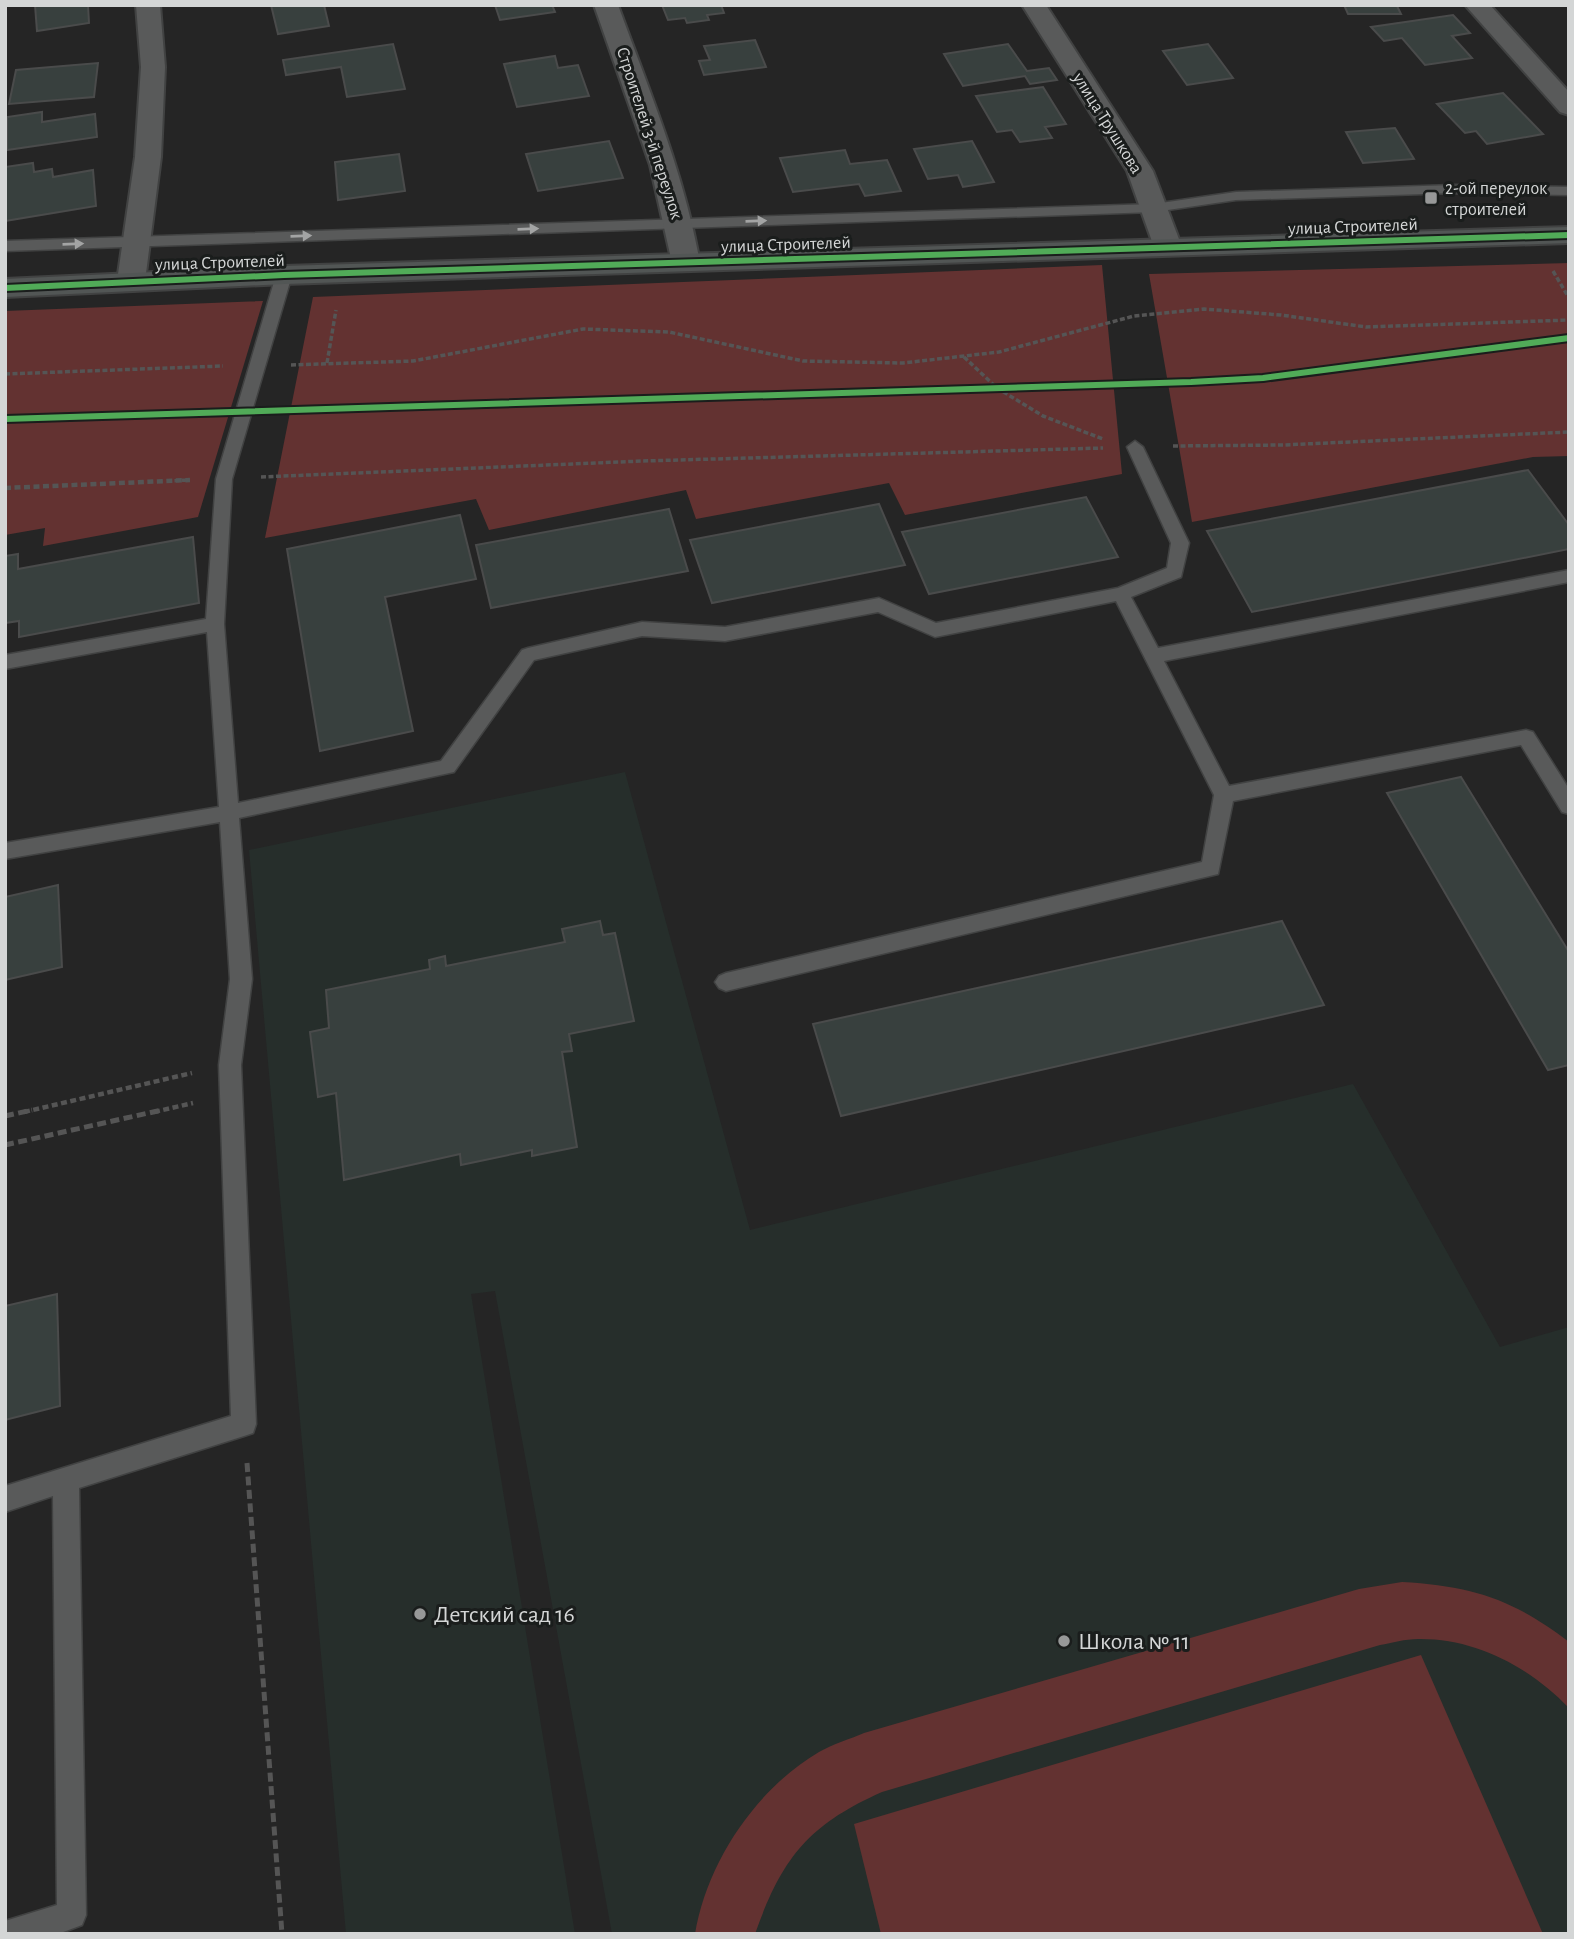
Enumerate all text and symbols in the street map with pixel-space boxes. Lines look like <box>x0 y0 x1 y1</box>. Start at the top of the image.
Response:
street label: Строителей 3-й переулок <box>613 45 686 222</box>
street label: улица Трушкова <box>1068 69 1145 177</box>
place label: 2-ой переулок строителей <box>1445 180 1548 219</box>
marker: 2-ой переулок строителей <box>1423 190 1439 206</box>
one-way arrow <box>745 216 767 227</box>
street label: улица Строителей <box>1287 216 1418 238</box>
one-way arrow <box>517 223 539 234</box>
one-way arrow <box>290 231 312 242</box>
street label: улица Строителей <box>720 234 851 256</box>
one-way arrow <box>63 238 85 249</box>
street label: улица Строителей <box>154 252 285 274</box>
place label: Детский сад 16 <box>434 1603 575 1627</box>
marker: Детский сад 16 <box>412 1606 428 1622</box>
place label: Школа № 11 <box>1078 1630 1190 1654</box>
marker: Школа № 11 <box>1056 1633 1072 1649</box>

